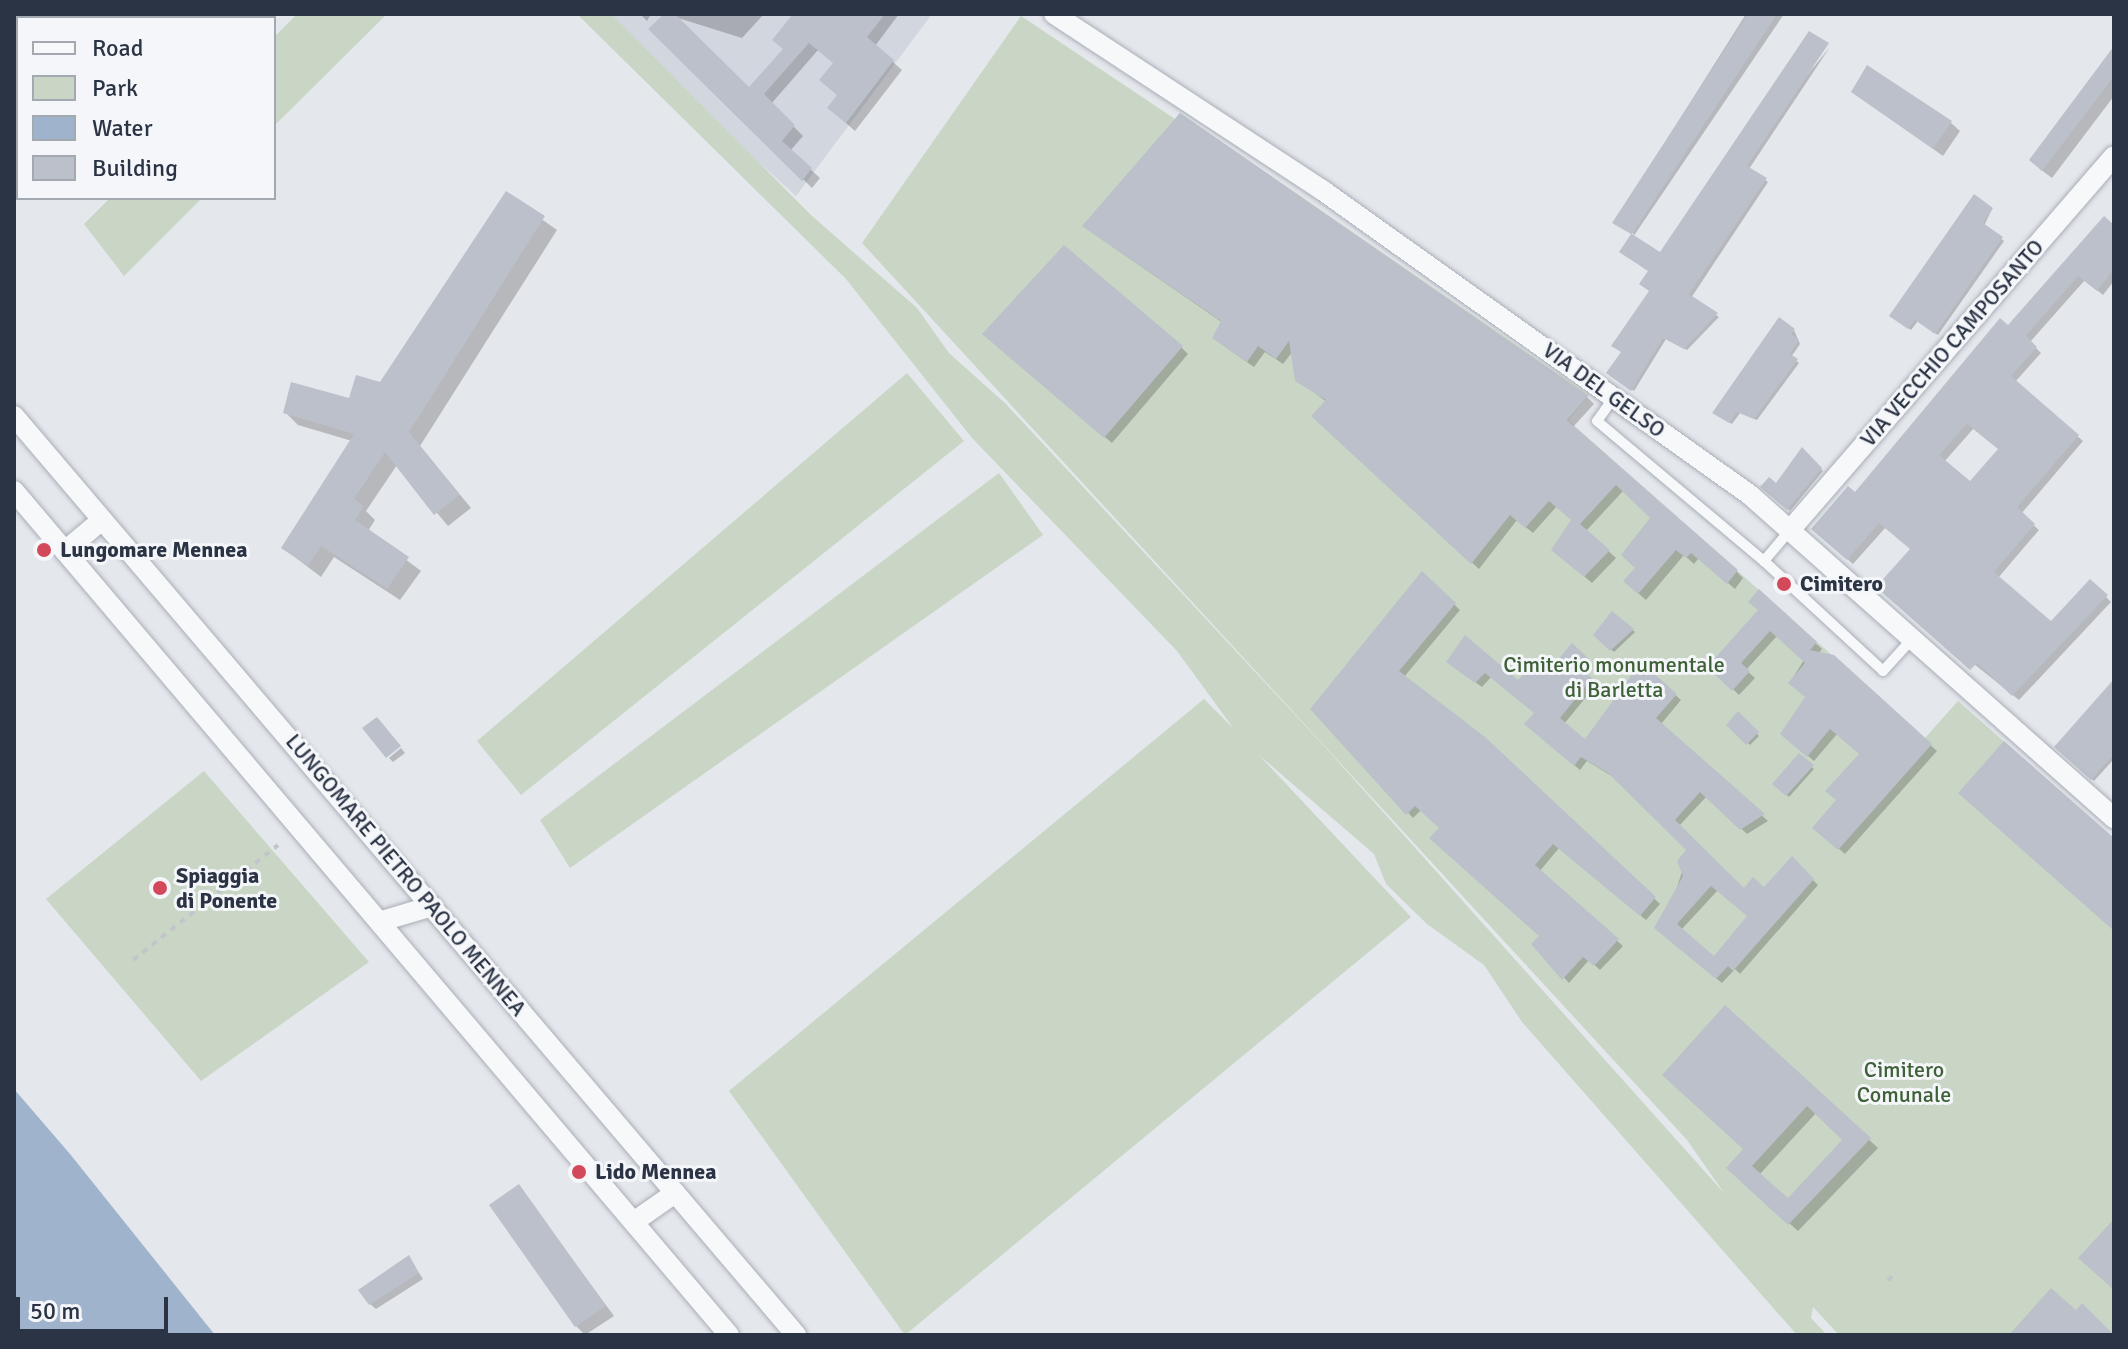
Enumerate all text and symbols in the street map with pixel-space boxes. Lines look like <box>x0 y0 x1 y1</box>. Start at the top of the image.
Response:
legend <box>16 16 276 200</box>
text: Road <box>92 33 143 63</box>
text: Park <box>92 73 138 103</box>
text: Water <box>92 113 152 143</box>
text: Building <box>92 153 178 183</box>
street label: VIA VECCHIO CAMPOSANTO <box>1855 234 2049 452</box>
street label: VIA DEL GELSO <box>1538 337 1670 443</box>
place label: Lungomare Mennea <box>60 537 247 563</box>
marker: Lungomare Mennea <box>35 541 53 559</box>
place label: Cimitero <box>1800 571 1883 597</box>
marker: Cimitero <box>1775 575 1793 593</box>
park label: Cimiterio monumentale di Barletta <box>1503 651 1725 702</box>
street label: LUNGOMARE PIETRO PAOLO MENNEA <box>280 729 532 1021</box>
place label: Spiaggia di Ponente <box>176 862 277 914</box>
marker: Spiaggia di Ponente <box>151 879 169 897</box>
park label: Cimitero Comunale <box>1857 1056 1951 1108</box>
place label: Lido Mennea <box>595 1159 716 1185</box>
marker: Lido Mennea <box>570 1163 588 1181</box>
scale bar <box>20 1281 172 1331</box>
text: 50 m <box>30 1296 80 1326</box>

